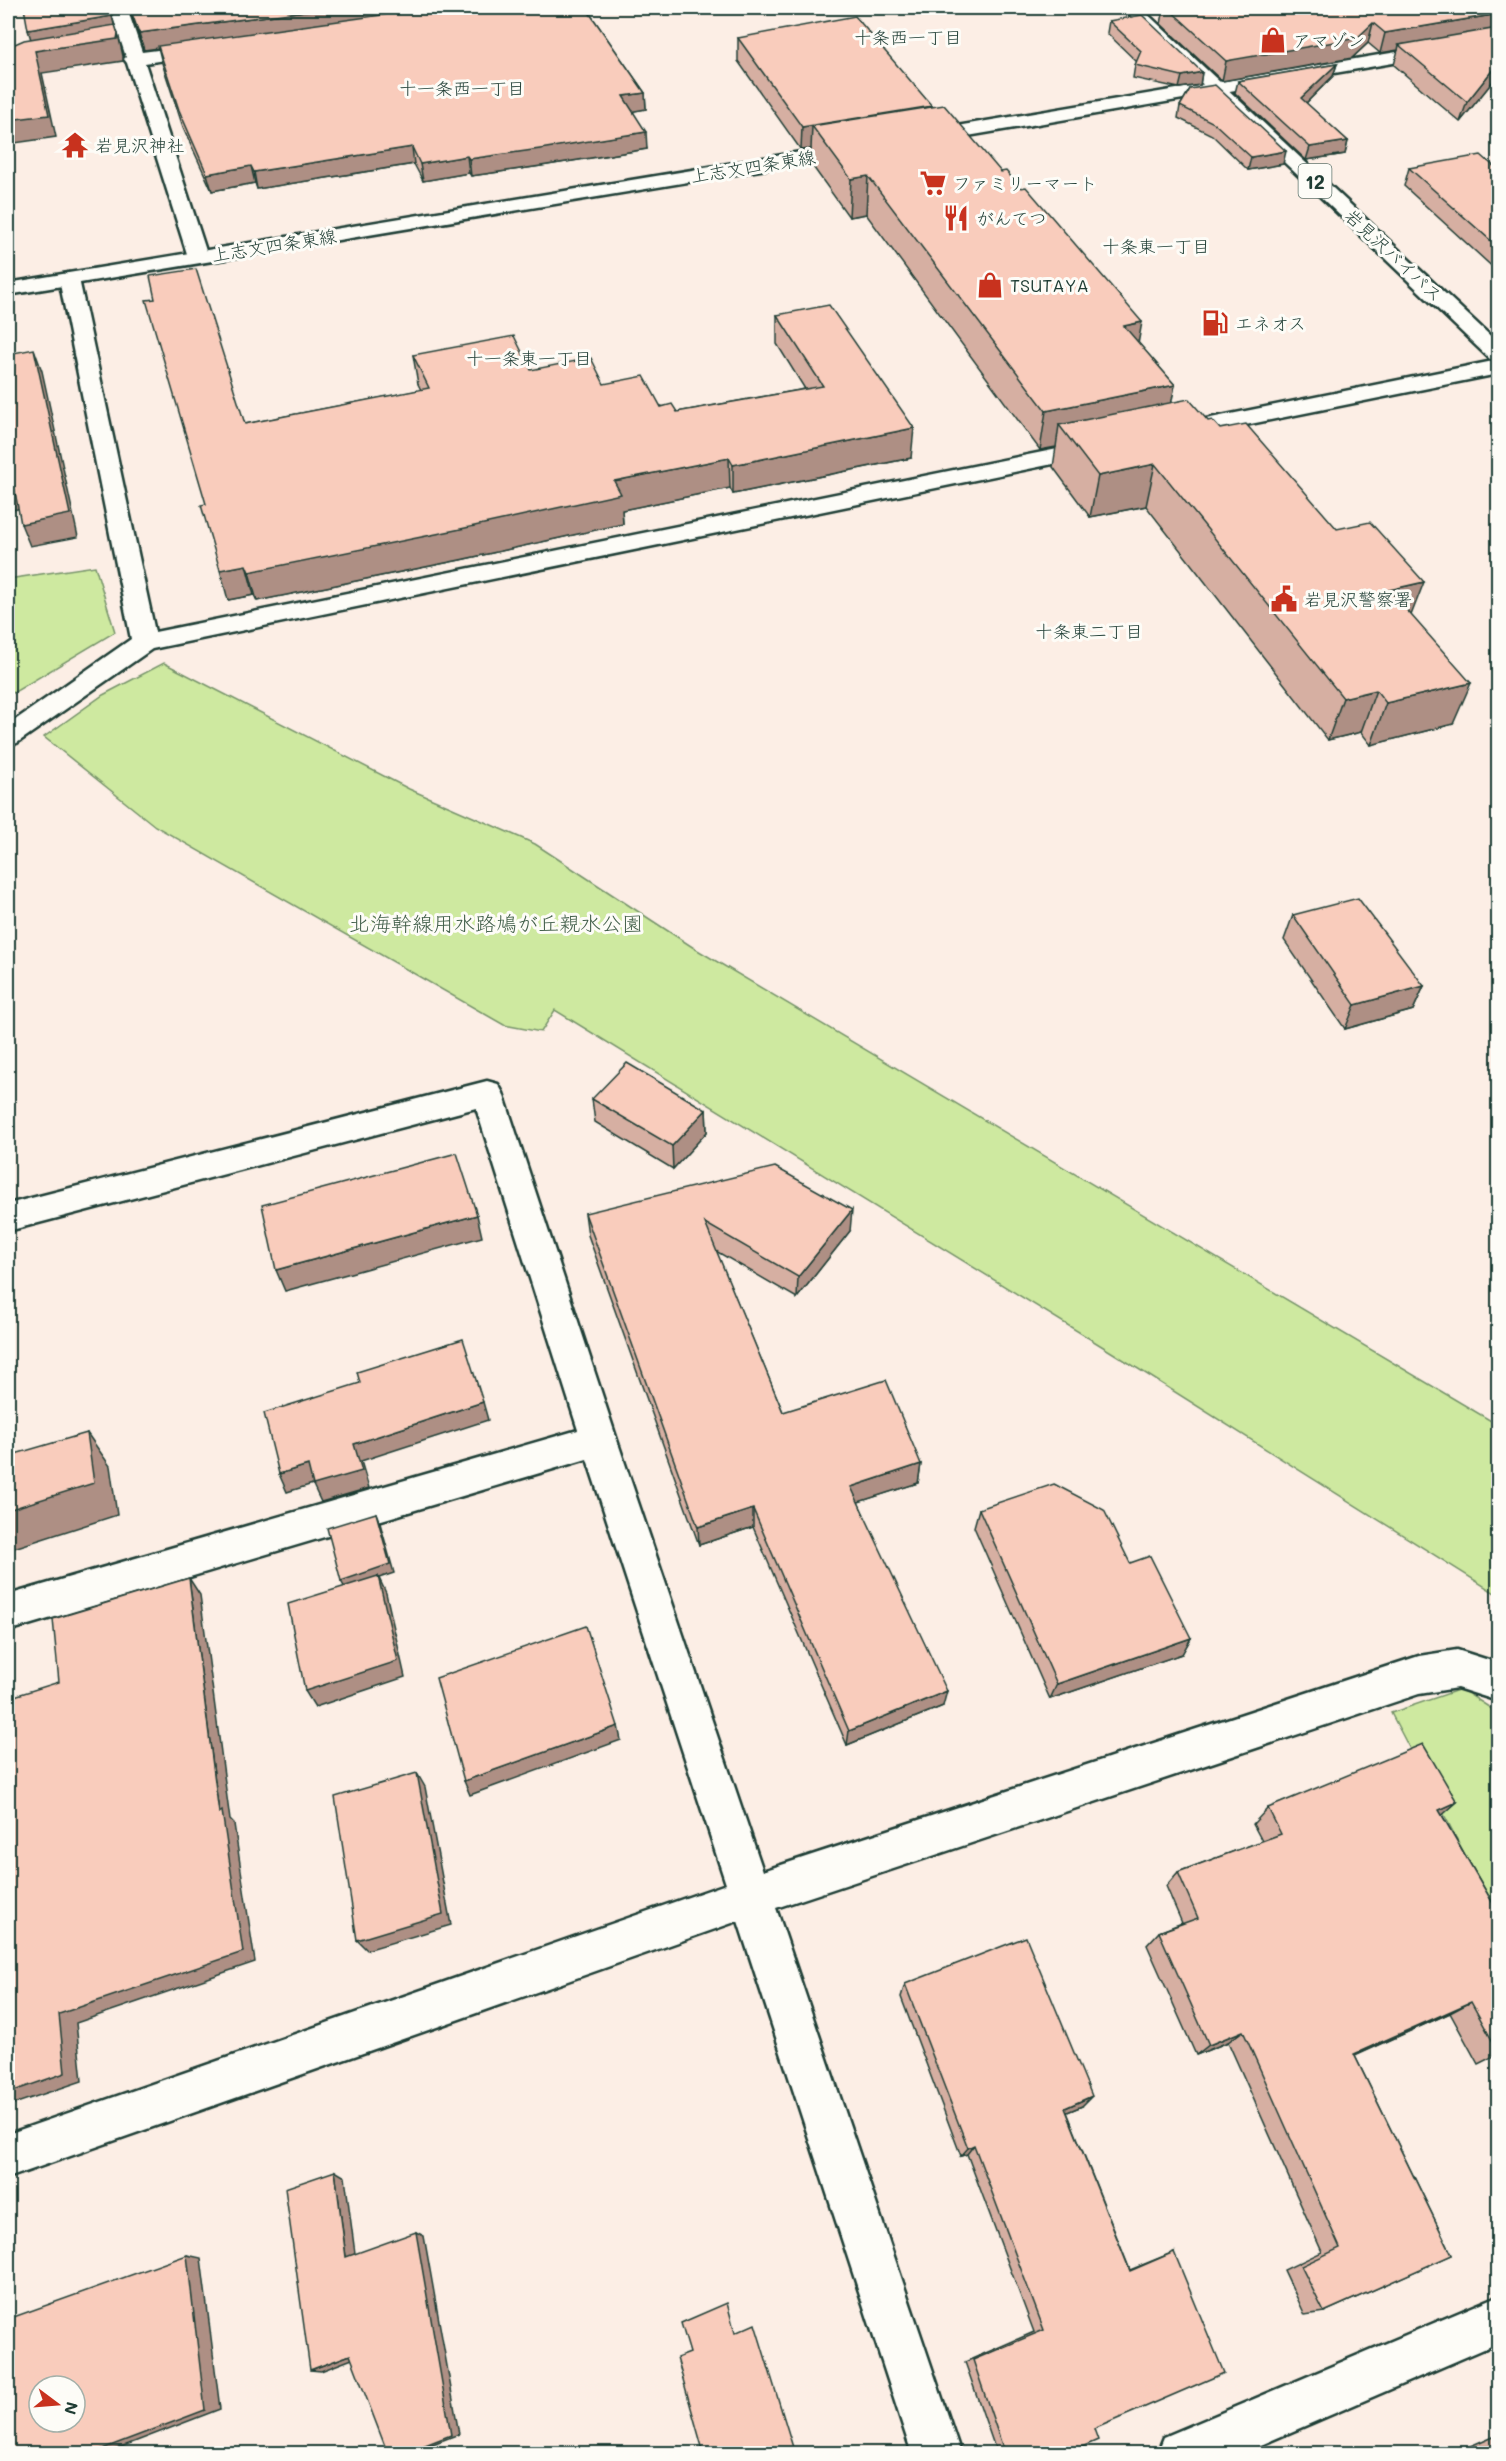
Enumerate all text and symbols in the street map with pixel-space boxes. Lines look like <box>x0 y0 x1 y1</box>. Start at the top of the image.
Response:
district label: 十条西一丁目 <box>854 25 962 49</box>
shop icon: アマゾン <box>1258 25 1288 55</box>
place label: アマゾン <box>1293 28 1365 52</box>
district label: 十一条西一丁目 <box>399 76 525 100</box>
temple icon: 岩見沢神社 <box>60 130 90 160</box>
place label: 岩見沢神社 <box>95 133 185 157</box>
street label: 上志文四条東線 <box>689 144 817 188</box>
road number: 12 <box>1298 164 1332 198</box>
supermarket icon: ファミリーマート <box>918 168 948 198</box>
place label: ファミリーマート <box>953 171 1097 195</box>
restaurant icon: がんてつ <box>941 203 971 233</box>
street label: 岩見沢バイパス <box>1340 203 1448 307</box>
place label: がんてつ <box>976 206 1047 230</box>
street label: 上志文四条東線 <box>210 223 338 267</box>
district label: 十条東一丁目 <box>1102 234 1210 258</box>
shop icon: TSUTAYA <box>975 270 1005 300</box>
place label: TSUTAYA <box>1010 273 1089 297</box>
fuel station icon: エネオス <box>1200 308 1230 338</box>
place label: エネオス <box>1235 311 1306 335</box>
district label: 十一条東一丁目 <box>466 346 592 370</box>
public building icon: 岩見沢警察署 <box>1269 584 1299 614</box>
place label: 岩見沢警察署 <box>1304 587 1412 611</box>
district label: 十条東二丁目 <box>1035 619 1143 643</box>
park label: 北海幹線用水路鳩が丘親水公園 <box>349 909 643 936</box>
north arrow <box>27 2374 87 2434</box>
text: N <box>60 2400 84 2417</box>

